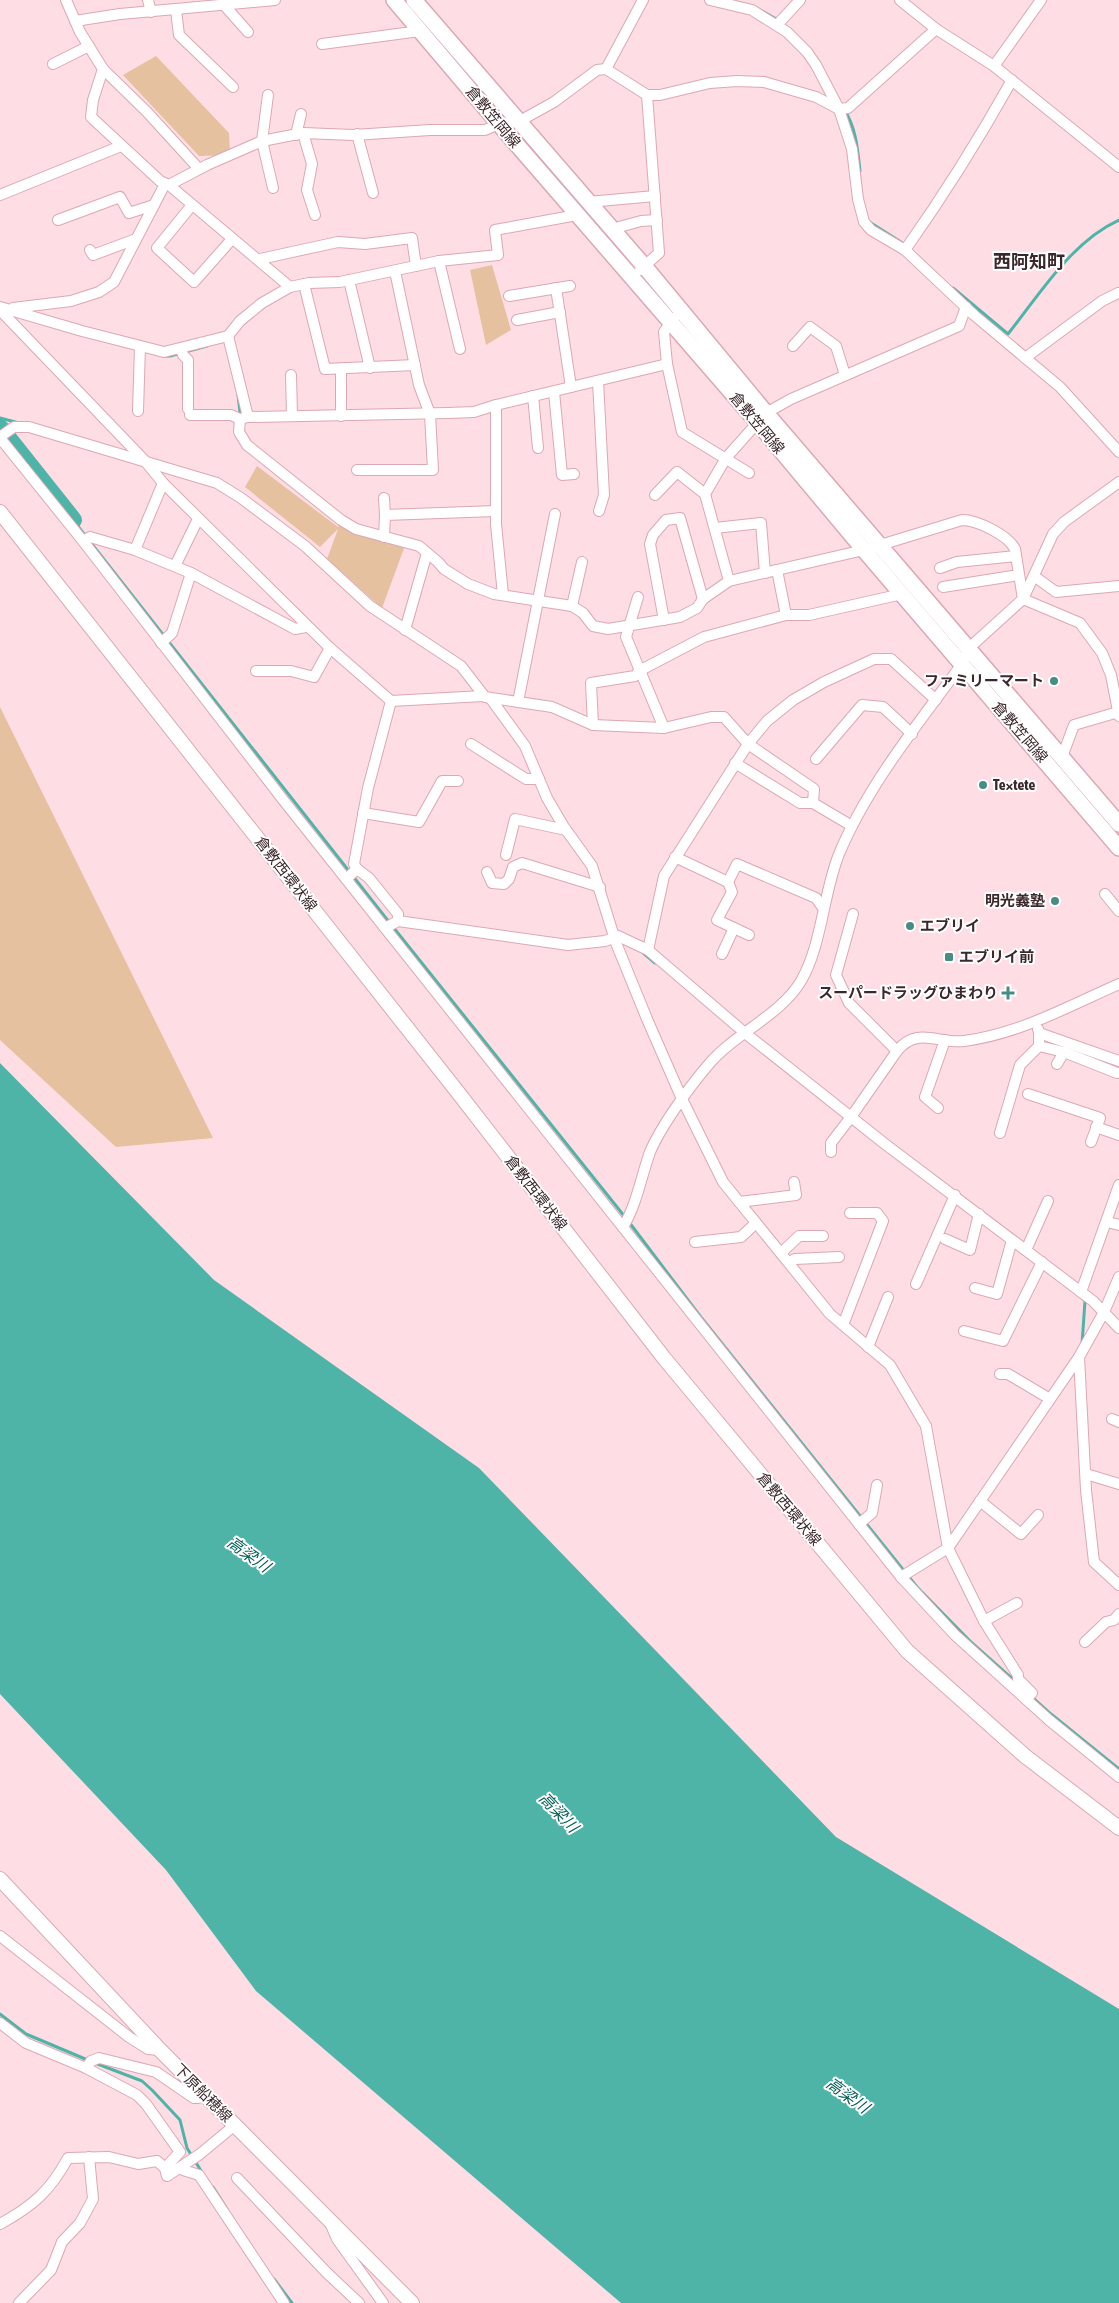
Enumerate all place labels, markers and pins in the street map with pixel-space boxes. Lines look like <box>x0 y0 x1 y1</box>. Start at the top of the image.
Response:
place label: ファミリーマート <box>924 672 1044 689</box>
marker: ファミリーマート <box>1048 675 1060 687</box>
place label: Te×tete <box>993 776 1035 793</box>
marker: Te×tete <box>977 779 989 791</box>
place label: 明光義塾 <box>985 892 1045 909</box>
marker: 明光義塾 <box>1049 895 1061 907</box>
place label: エブリイ <box>920 917 980 934</box>
marker: エブリイ <box>904 920 916 932</box>
place label: エブリイ前 <box>959 948 1034 965</box>
marker: エブリイ前 <box>943 951 955 963</box>
place label: スーパードラッグひまわり <box>818 984 998 1001</box>
marker: スーパードラッグひまわり <box>1002 987 1014 999</box>

